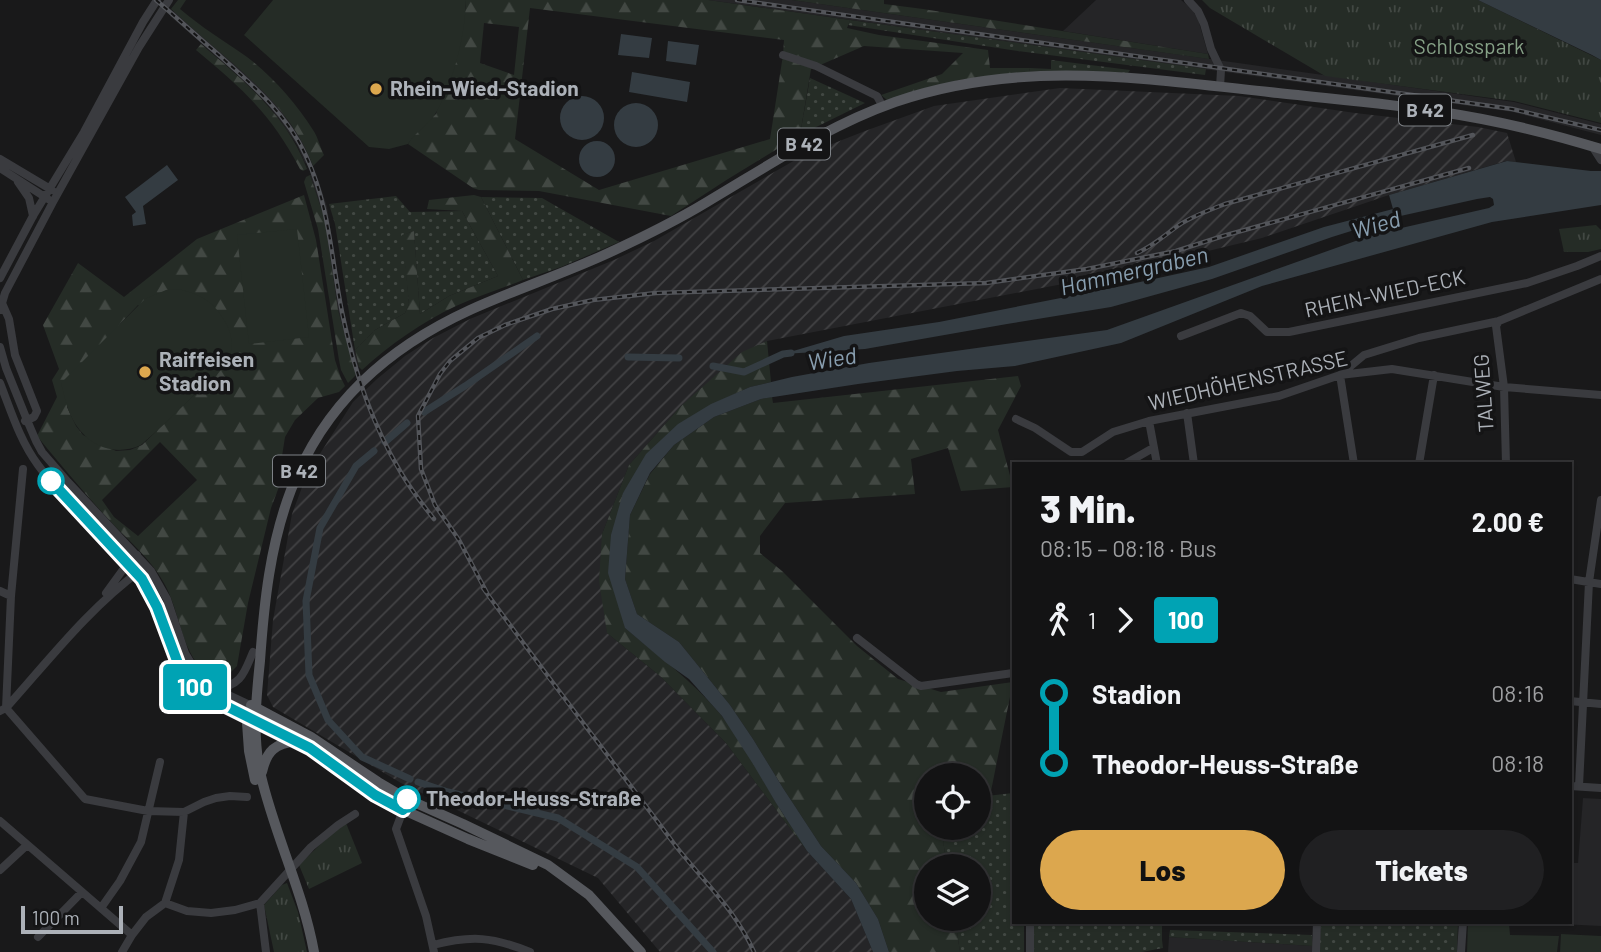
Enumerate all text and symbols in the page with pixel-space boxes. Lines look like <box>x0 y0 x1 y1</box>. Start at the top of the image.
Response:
park label: Schlosspark <box>1413 33 1525 58</box>
place label: Rhein-Wied-Stadion <box>390 75 579 100</box>
marker: Rhein-Wied-Stadion <box>368 81 384 97</box>
road number: B 42 <box>1399 94 1451 125</box>
road number: B 42 <box>778 128 830 160</box>
water label: Wied <box>1348 204 1403 244</box>
water label: Hammergraben <box>1057 239 1211 301</box>
street label: RHEIN-WIED-ECK <box>1302 263 1467 322</box>
water label: Wied <box>805 340 858 376</box>
street label: WIEDHÖHENSTRASSE <box>1146 344 1350 415</box>
place label: Raiffeisen Stadion <box>159 346 254 395</box>
street label: TALWEG <box>1467 353 1498 433</box>
marker: Raiffeisen Stadion <box>137 364 153 380</box>
road number: B 42 <box>273 456 325 486</box>
unlabelled marker <box>38 468 64 494</box>
text: 3 Min. <box>1040 485 1136 531</box>
text: 2.00 € <box>1472 506 1544 537</box>
text: 08:15 – 08:18 · Bus <box>1040 534 1217 562</box>
icon: walk <box>1040 601 1078 639</box>
icon: forward <box>1106 601 1144 639</box>
text: 100 <box>1168 605 1204 634</box>
text: 1 <box>1088 606 1096 634</box>
line badge: 100 <box>155 664 235 710</box>
text: 100 <box>177 672 213 701</box>
text: Stadion <box>1092 678 1181 709</box>
text: 08:16 <box>1491 679 1544 707</box>
text: Theodor-Heuss-Straße <box>1092 748 1359 779</box>
text: 08:18 <box>1491 749 1544 777</box>
map controls <box>914 763 991 931</box>
button: locate <box>914 763 991 840</box>
place label: Theodor-Heuss-Straße <box>426 785 641 810</box>
marker: Theodor-Heuss-Straße <box>394 786 420 812</box>
button: Los <box>1040 830 1285 910</box>
button: Tickets <box>1299 830 1544 910</box>
button: layers <box>914 854 991 931</box>
scale bar <box>21 903 122 935</box>
text: 100 m <box>32 906 80 929</box>

